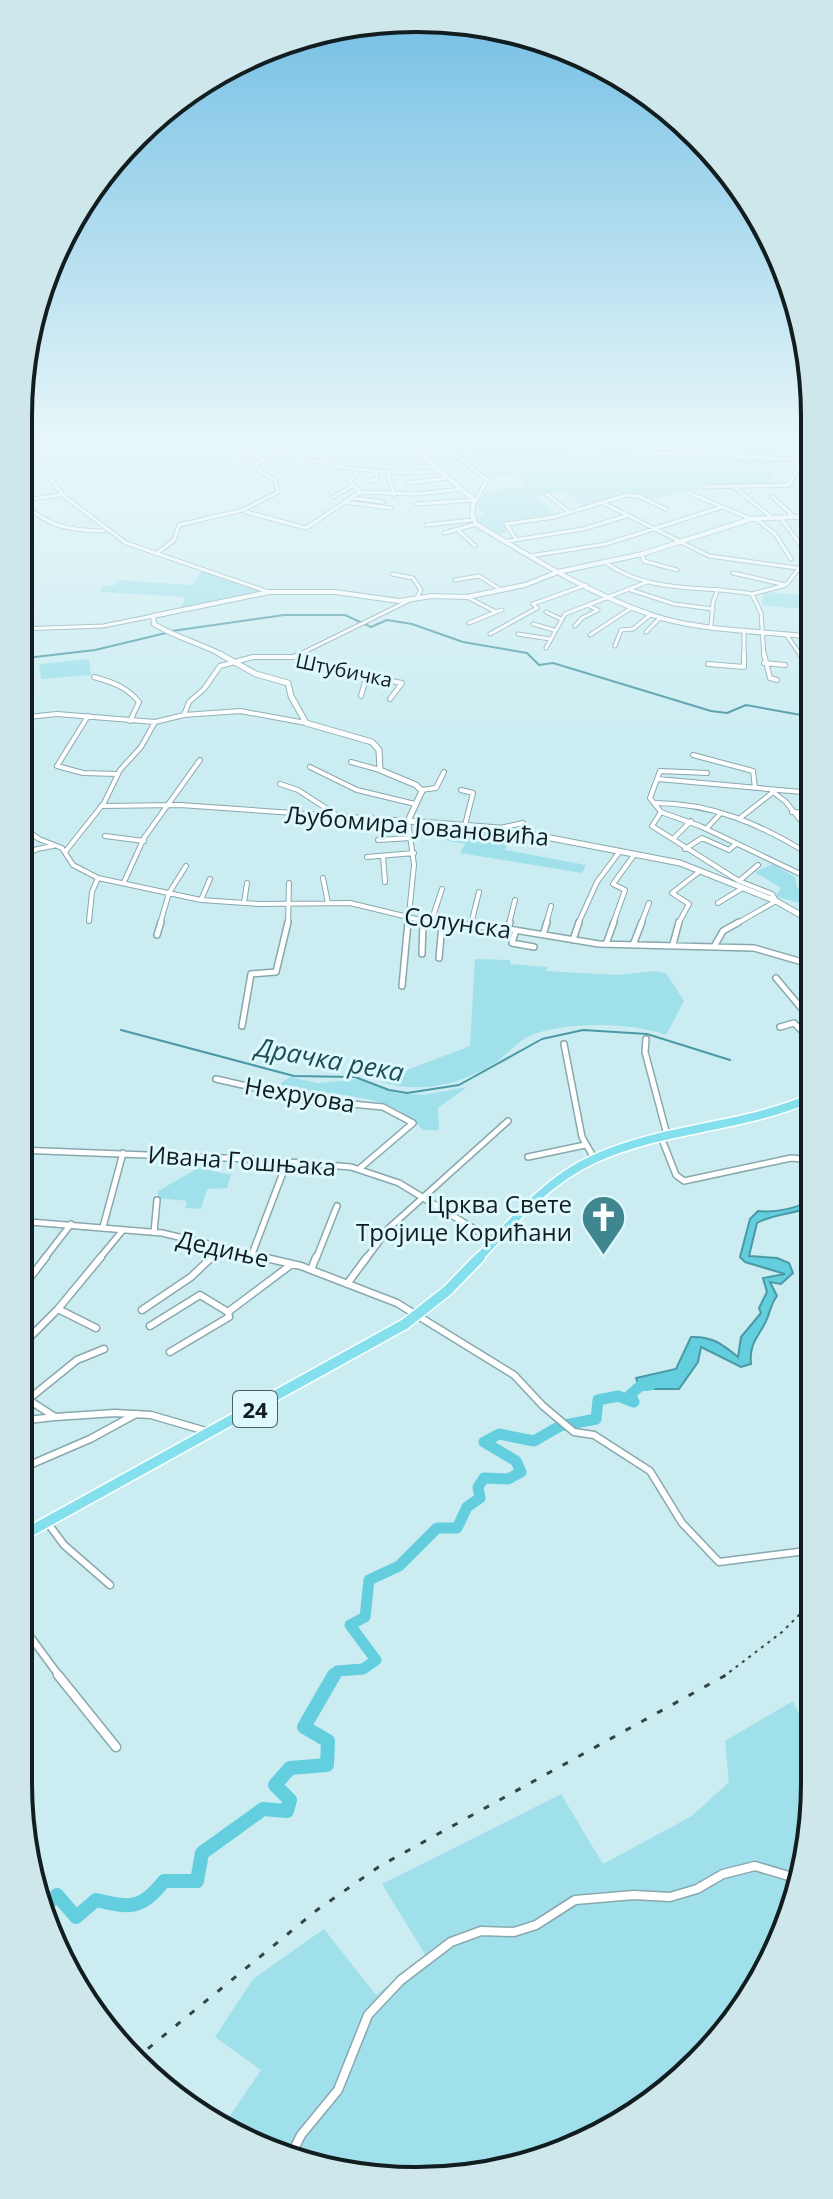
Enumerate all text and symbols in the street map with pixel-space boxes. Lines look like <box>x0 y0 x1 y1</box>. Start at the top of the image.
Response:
street label: Штубичка <box>293 647 395 693</box>
street label: Љубомира Јовановића <box>284 797 550 853</box>
street label: Солунска <box>402 898 514 946</box>
water label: Драчка река <box>250 1028 407 1090</box>
street label: Нехруова <box>242 1068 358 1120</box>
street label: Ивана Гошњака <box>147 1137 337 1183</box>
place label: Црква Свете Тројице Корићани <box>356 1187 572 1248</box>
church icon: Црква Свете Тројице Корићани <box>579 1193 627 1256</box>
street label: Дедиње <box>174 1221 272 1275</box>
road number: 24 <box>233 1391 277 1427</box>

